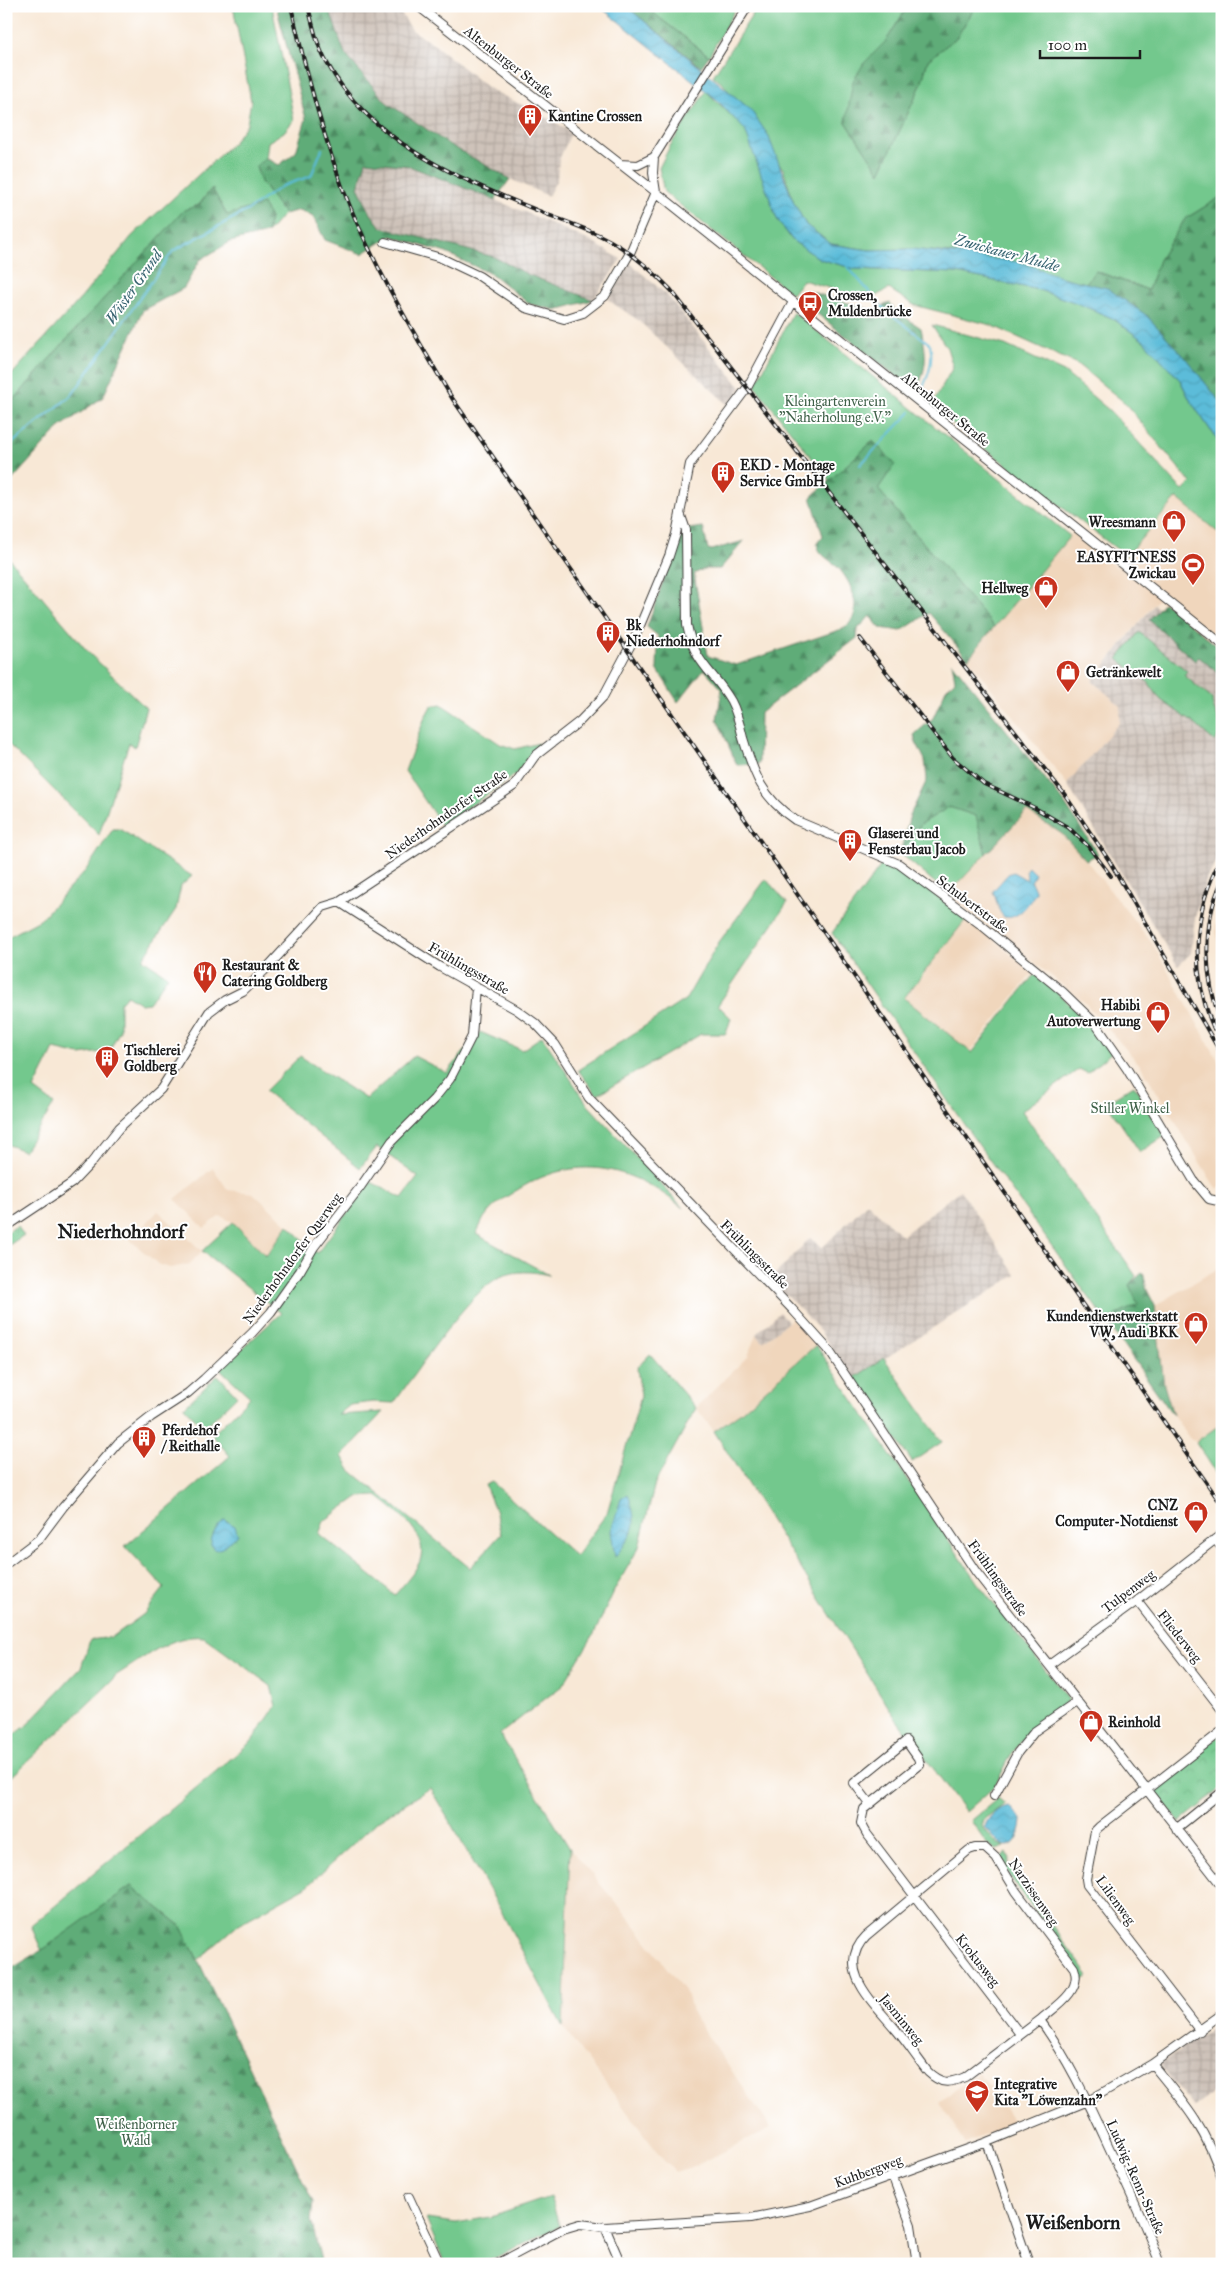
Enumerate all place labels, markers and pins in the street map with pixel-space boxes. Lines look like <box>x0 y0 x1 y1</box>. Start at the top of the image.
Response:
building icon: Kantine Crossen <box>517 103 543 137</box>
place label: Kantine Crossen <box>548 108 643 125</box>
place label: Crossen, Muldenbrücke <box>828 287 912 320</box>
bus stop icon: Crossen, Muldenbrücke <box>797 290 823 324</box>
place label: EKD - Montage Service GmbH <box>740 457 835 490</box>
building icon: EKD - Montage Service GmbH <box>710 460 736 494</box>
shop icon: Wreesmann <box>1161 509 1187 543</box>
place label: Wreesmann <box>1089 514 1156 531</box>
place label: EASYFITNESS Zwickau <box>1077 549 1177 582</box>
sports icon: EASYFITNESS Zwickau <box>1180 552 1206 586</box>
shop icon: Hellweg <box>1033 575 1059 609</box>
place label: Hellweg <box>981 580 1028 598</box>
place label: Bk Niederhohndorf <box>626 617 722 650</box>
building icon: Bk Niederhohndorf <box>595 620 621 654</box>
shop icon: Getränkewelt <box>1055 659 1081 693</box>
place label: Getränkewelt <box>1086 664 1162 681</box>
place label: Glaserei und Fensterbau Jacob <box>868 825 966 859</box>
building icon: Glaserei und Fensterbau Jacob <box>837 828 863 862</box>
place label: Restaurant & Catering Goldberg <box>222 957 327 991</box>
restaurant icon: Restaurant & Catering Goldberg <box>192 960 218 994</box>
place label: Habibi Autoverwertung <box>1046 997 1140 1031</box>
shop icon: Habibi Autoverwertung <box>1145 1000 1171 1034</box>
place label: Tischlerei Goldberg <box>123 1042 181 1076</box>
building icon: Tischlerei Goldberg <box>94 1045 120 1079</box>
place label: Kundendienstwerkstatt VW, Audi BKK <box>1046 1308 1179 1341</box>
shop icon: Kundendienstwerkstatt VW, Audi BKK <box>1183 1311 1209 1345</box>
place label: Pferdehof / Reithalle <box>160 1422 220 1455</box>
building icon: Pferdehof / Reithalle <box>131 1425 157 1459</box>
place label: CNZ Computer-Notdienst <box>1055 1497 1178 1531</box>
shop icon: CNZ Computer-Notdienst <box>1183 1500 1209 1534</box>
shop icon: Reinhold <box>1078 1709 1104 1743</box>
place label: Reinhold <box>1108 1714 1162 1731</box>
place label: Integrative Kita "Löwenzahn" <box>994 2076 1103 2109</box>
school or university icon: Integrative Kita "Löwenzahn" <box>964 2079 990 2113</box>

